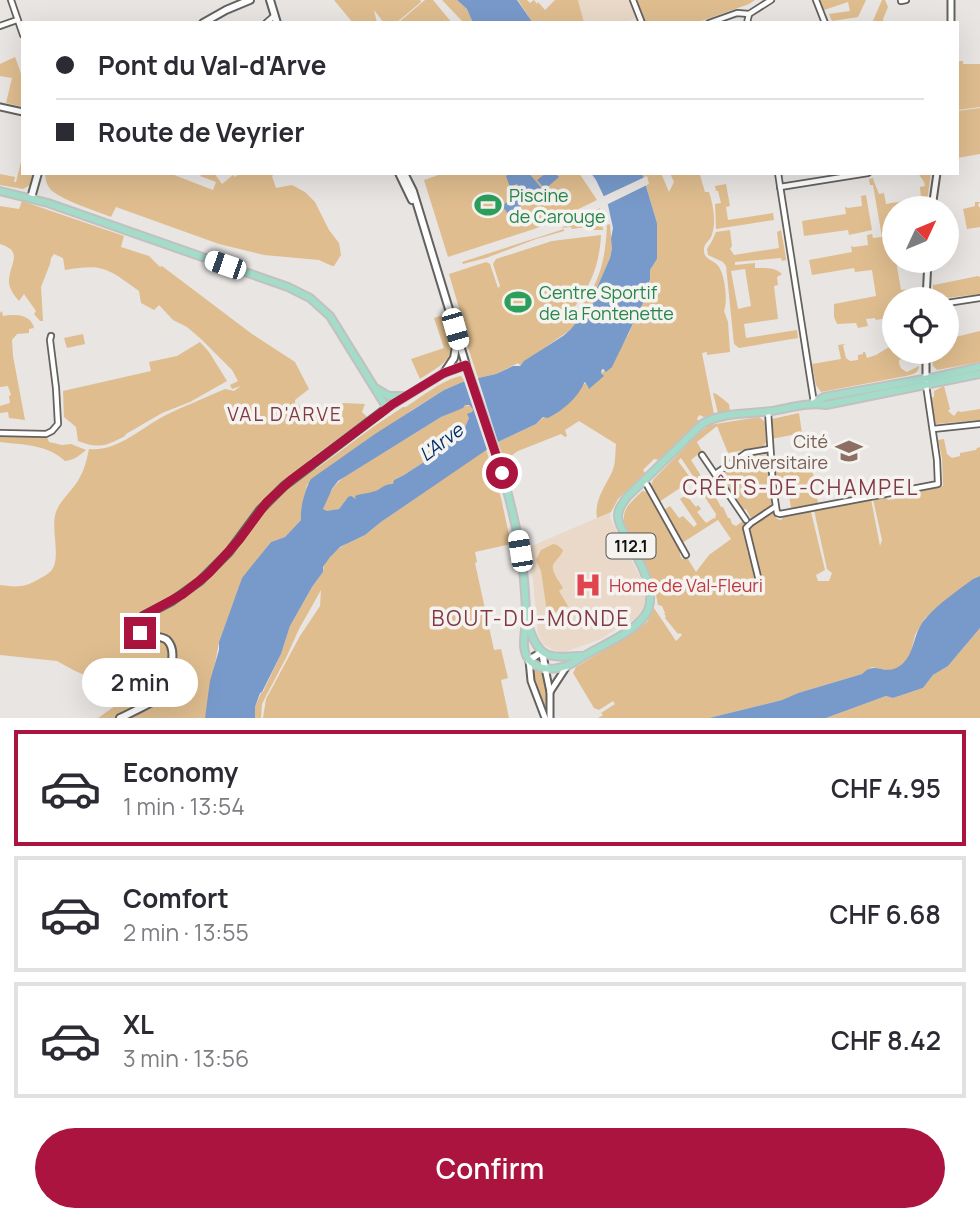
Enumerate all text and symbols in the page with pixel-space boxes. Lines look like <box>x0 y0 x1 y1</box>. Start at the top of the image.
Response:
text: Pont du Val-d'Arve <box>98 47 326 83</box>
text: Route de Veyrier <box>98 114 305 150</box>
place label: Piscine de Carouge <box>509 183 606 228</box>
sports icon: Piscine de Carouge <box>473 190 503 220</box>
north arrow <box>882 196 959 273</box>
map controls <box>882 196 959 364</box>
car <box>202 248 249 282</box>
place label: Centre Sportif de la Fontenette <box>539 280 674 325</box>
sports icon: Centre Sportif de la Fontenette <box>503 287 533 317</box>
button: locate <box>882 287 959 364</box>
car <box>440 306 471 352</box>
district label: VAL D'ARVE <box>227 401 343 427</box>
water label: L'Arve <box>414 416 470 467</box>
place label: Cité Universitaire <box>723 429 828 474</box>
school or university icon: Cité Universitaire <box>834 436 864 466</box>
route start <box>486 457 518 489</box>
district label: CRÊTS-DE-CHAMPEL <box>682 473 920 501</box>
car <box>507 529 534 573</box>
road number: 112.1 <box>606 534 656 558</box>
hospital icon: Home de Val-Fleuri <box>573 570 603 600</box>
place label: Home de Val-Fleuri <box>609 573 763 597</box>
district label: BOUT-DU-MONDE <box>431 604 631 632</box>
route end <box>124 617 156 649</box>
callout: 2 min <box>82 658 198 706</box>
text: 2 min <box>111 666 169 698</box>
text: Economy <box>123 754 238 790</box>
icon: car <box>39 757 102 820</box>
text: CHF 4.95 <box>831 770 941 806</box>
text: 1 min · 13:54 <box>123 790 245 822</box>
text: Comfort <box>123 880 229 916</box>
icon: car <box>39 883 102 946</box>
text: CHF 6.68 <box>830 896 941 932</box>
text: 2 min · 13:55 <box>123 916 249 948</box>
text: XL <box>123 1006 154 1042</box>
icon: car <box>39 1009 102 1072</box>
text: CHF 8.42 <box>831 1022 941 1058</box>
text: 3 min · 13:56 <box>123 1042 249 1074</box>
button: Confirm <box>35 1128 945 1208</box>

